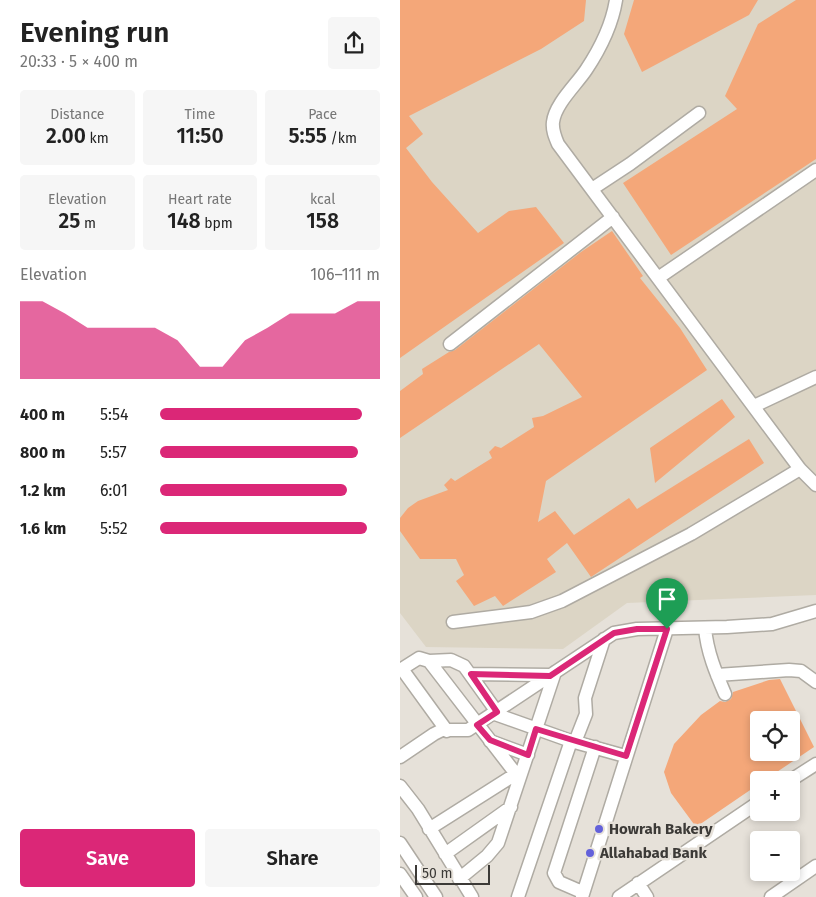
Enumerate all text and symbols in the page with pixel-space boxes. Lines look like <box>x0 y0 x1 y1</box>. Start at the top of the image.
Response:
text: Evening run <box>20 16 169 49</box>
button: share <box>328 17 380 69</box>
text: 20:33 · 5 × 400 m <box>20 52 138 71</box>
text: Distance <box>50 106 104 123</box>
text: Time <box>185 106 215 123</box>
text: Pace <box>308 106 337 123</box>
text: 2.00 <box>46 123 86 149</box>
text: 11:50 <box>176 123 224 149</box>
text: 5:55 <box>288 123 327 149</box>
text: km <box>86 130 109 147</box>
text: /km <box>327 130 357 147</box>
text: Elevation <box>48 191 107 208</box>
text: Heart rate <box>168 191 232 208</box>
text: kcal <box>310 191 335 208</box>
text: 25 <box>59 208 80 234</box>
text: 148 <box>167 208 200 234</box>
text: 158 <box>306 208 339 234</box>
text: m <box>80 215 96 232</box>
text: bpm <box>200 215 233 232</box>
text: Elevation <box>20 265 87 284</box>
text: 106–111 m <box>310 265 380 284</box>
text: 400 m <box>20 405 65 424</box>
text: 5:54 <box>100 405 128 424</box>
text: 800 m <box>20 443 65 462</box>
text: 5:57 <box>100 443 127 462</box>
text: 1.2 km <box>20 481 66 500</box>
text: 6:01 <box>100 481 128 500</box>
text: 1.6 km <box>20 519 66 538</box>
text: 5:52 <box>100 519 128 538</box>
pin <box>646 578 688 629</box>
icon: arrive <box>653 585 681 613</box>
map controls <box>750 711 800 881</box>
button: locate <box>750 711 800 761</box>
button: + <box>750 771 800 821</box>
place label: Howrah Bakery <box>609 820 713 838</box>
marker: Howrah Bakery <box>593 823 605 835</box>
button: Save <box>20 829 195 887</box>
button: Share <box>205 829 380 887</box>
button: − <box>750 831 800 881</box>
place label: Allahabad Bank <box>599 844 707 862</box>
marker: Allahabad Bank <box>584 847 596 859</box>
scale bar <box>415 862 490 885</box>
text: 50 m <box>422 865 453 882</box>

